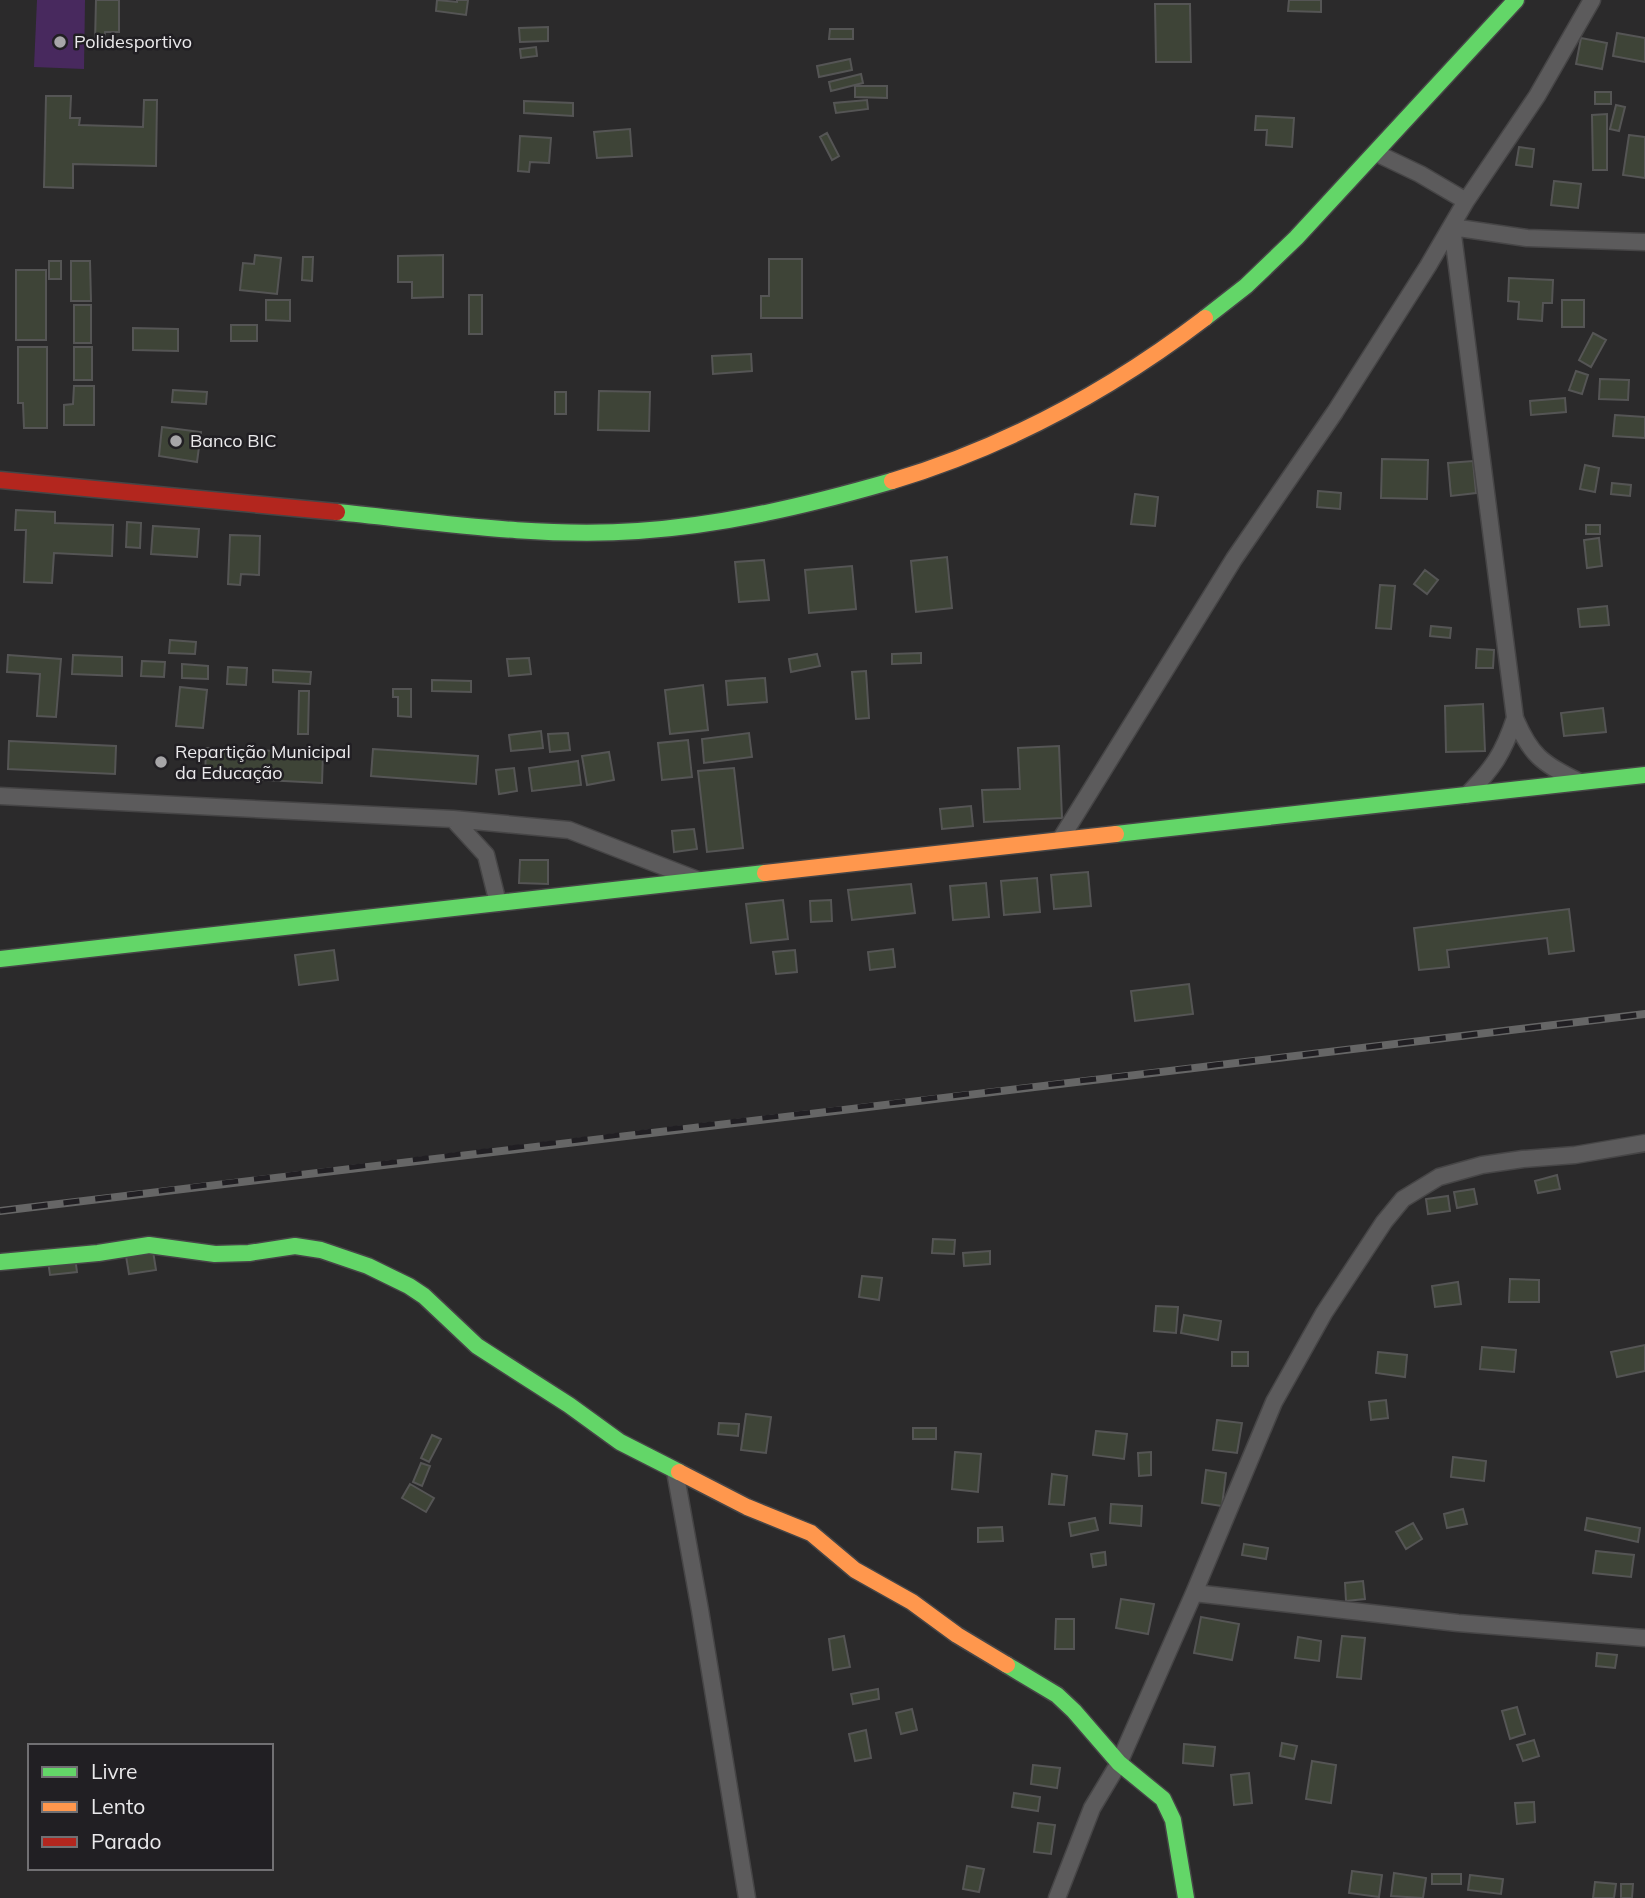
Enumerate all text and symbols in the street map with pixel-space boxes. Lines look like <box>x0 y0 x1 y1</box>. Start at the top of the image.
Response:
place label: Polidesportivo <box>74 30 192 53</box>
marker: Polidesportivo <box>52 34 68 50</box>
place label: Banco BIC <box>190 429 277 452</box>
marker: Banco BIC <box>168 433 184 449</box>
place label: Repartição Municipal da Educação <box>175 740 351 784</box>
marker: Repartição Municipal da Educação <box>153 754 169 770</box>
legend <box>28 1744 273 1870</box>
text: Livre <box>91 1758 138 1784</box>
text: Lento <box>91 1793 145 1819</box>
text: Parado <box>91 1828 161 1854</box>

